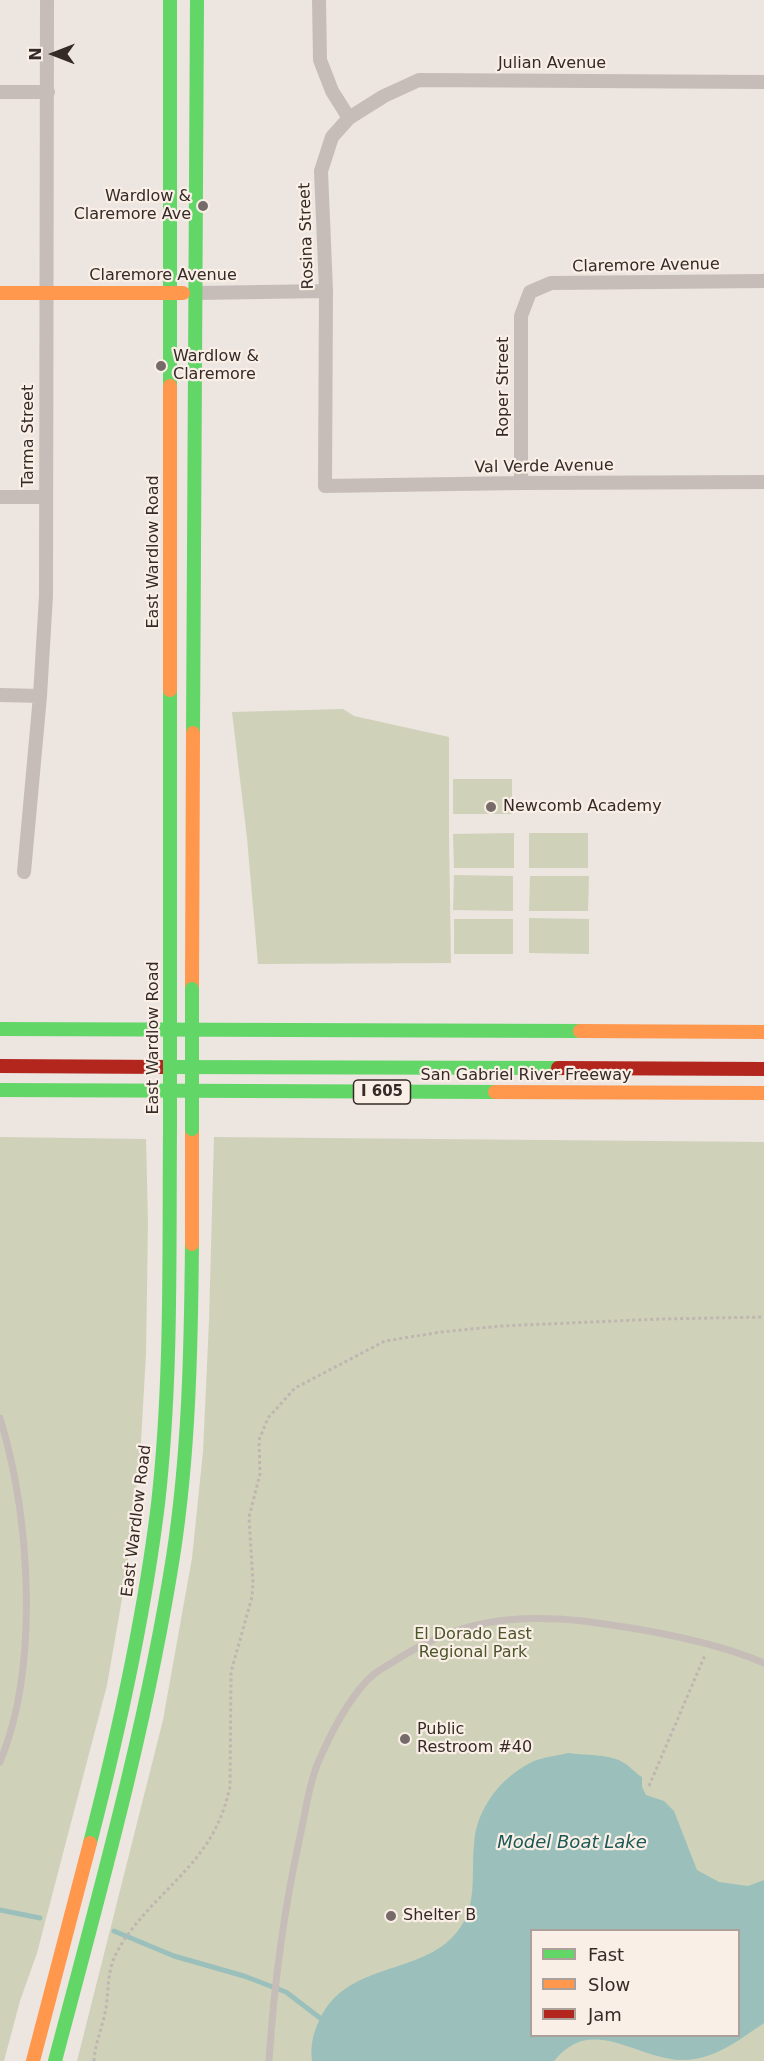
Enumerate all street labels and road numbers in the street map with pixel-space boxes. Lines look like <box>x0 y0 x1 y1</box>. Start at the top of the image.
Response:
street label: Julian Avenue <box>498 54 606 74</box>
street label: Rosina Street <box>296 182 318 290</box>
street label: Claremore Avenue <box>572 255 720 277</box>
street label: Claremore Avenue <box>89 266 237 286</box>
street label: Roper Street <box>494 337 514 437</box>
street label: Tarma Street <box>19 385 39 487</box>
street label: Val Verde Avenue <box>474 456 614 478</box>
street label: East Wardlow Road <box>144 475 164 629</box>
street label: East Wardlow Road <box>144 961 164 1115</box>
street label: San Gabriel River Freeway <box>421 1066 631 1086</box>
road number: I 605 <box>354 1080 410 1104</box>
street label: East Wardlow Road <box>118 1444 156 1598</box>

